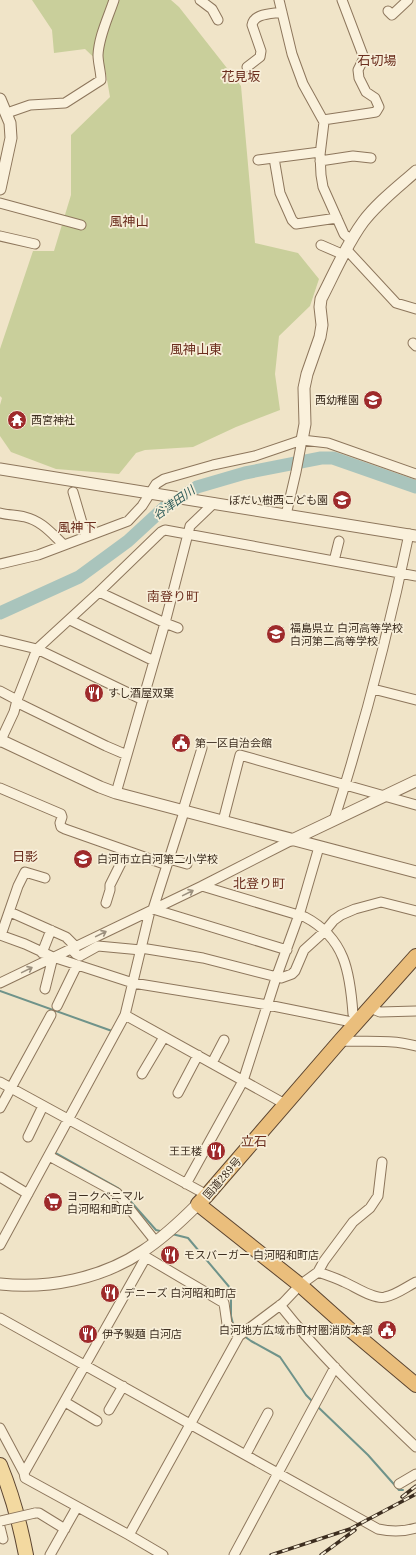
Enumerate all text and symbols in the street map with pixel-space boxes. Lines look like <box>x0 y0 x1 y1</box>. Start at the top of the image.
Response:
district label: 石切場 <box>357 52 397 69</box>
district label: 花見坂 <box>221 68 261 85</box>
district label: 風神山 <box>109 213 149 230</box>
district label: 風神山東 <box>170 341 222 358</box>
school or university icon: 西幼稚園 <box>362 389 384 411</box>
place label: 西幼稚園 <box>315 393 359 407</box>
temple icon: 西宮神社 <box>6 409 28 431</box>
place label: 西宮神社 <box>31 413 75 427</box>
water label: 谷津田川 <box>150 481 199 523</box>
school or university icon: ぼだい樹西こども園 <box>331 489 353 511</box>
place label: ぼだい樹西こども園 <box>229 493 328 507</box>
district label: 風神下 <box>57 519 97 536</box>
district label: 南登り町 <box>147 588 199 605</box>
place label: 福島県立 白河高等学校 白河第二高等学校 <box>290 621 403 648</box>
school or university icon: 福島県立 白河高等学校 白河第二高等学校 <box>265 623 287 645</box>
restaurant icon: すし酒屋双葉 <box>83 682 105 704</box>
place label: すし酒屋双葉 <box>108 686 174 700</box>
public building icon: 第一区自治会館 <box>170 732 192 754</box>
place label: 第一区自治会館 <box>195 736 272 750</box>
district label: 日影 <box>12 848 38 865</box>
school or university icon: 白河市立白河第二小学校 <box>72 848 94 870</box>
place label: 白河市立白河第二小学校 <box>97 852 218 866</box>
district label: 北登り町 <box>233 875 285 892</box>
one-way arrow <box>182 889 194 896</box>
one-way arrow <box>95 930 107 937</box>
one-way arrow <box>20 966 32 973</box>
district label: 立石 <box>241 1133 267 1150</box>
restaurant icon: 王王楼 <box>205 1140 227 1162</box>
place label: 王王楼 <box>169 1144 202 1158</box>
street label: 国道289号 <box>200 1154 244 1202</box>
place label: ヨークベニマル 白河昭和町店 <box>67 1189 144 1216</box>
supermarket icon: ヨークベニマル 白河昭和町店 <box>42 1191 64 1213</box>
restaurant icon: モスバーガー 白河昭和町店 <box>159 1244 181 1266</box>
place label: モスバーガー 白河昭和町店 <box>184 1248 319 1262</box>
restaurant icon: デニーズ 白河昭和町店 <box>99 1282 121 1304</box>
place label: デニーズ 白河昭和町店 <box>124 1286 236 1300</box>
public building icon: 白河地方広域市町村圏消防本部 <box>376 1319 398 1341</box>
restaurant icon: 伊予製麺 白河店 <box>77 1323 99 1345</box>
place label: 白河地方広域市町村圏消防本部 <box>219 1323 373 1337</box>
place label: 伊予製麺 白河店 <box>102 1327 182 1341</box>

